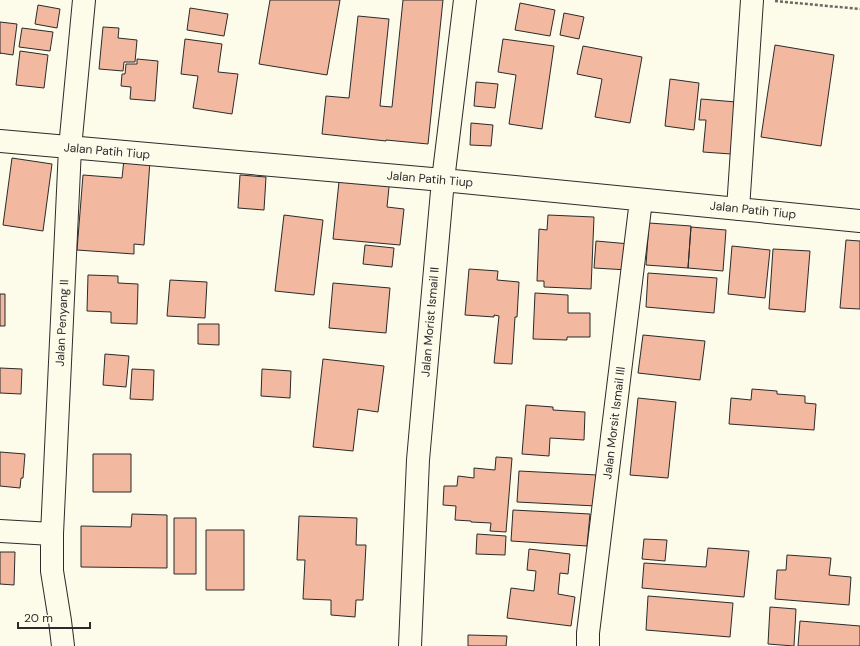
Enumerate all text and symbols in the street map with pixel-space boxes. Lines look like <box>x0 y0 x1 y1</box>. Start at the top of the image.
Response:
street label: Jalan Patih Tiup <box>63 139 151 163</box>
street label: Jalan Patih Tiup <box>386 167 474 191</box>
street label: Jalan Patih Tiup <box>709 198 797 222</box>
street label: Jalan Morist Ismail II <box>417 266 443 378</box>
street label: Jalan Penyang II <box>52 279 72 367</box>
street label: Jalan Morsit Ismail III <box>599 366 629 480</box>
scale bar <box>18 604 90 630</box>
text: 20 m <box>24 610 53 626</box>

